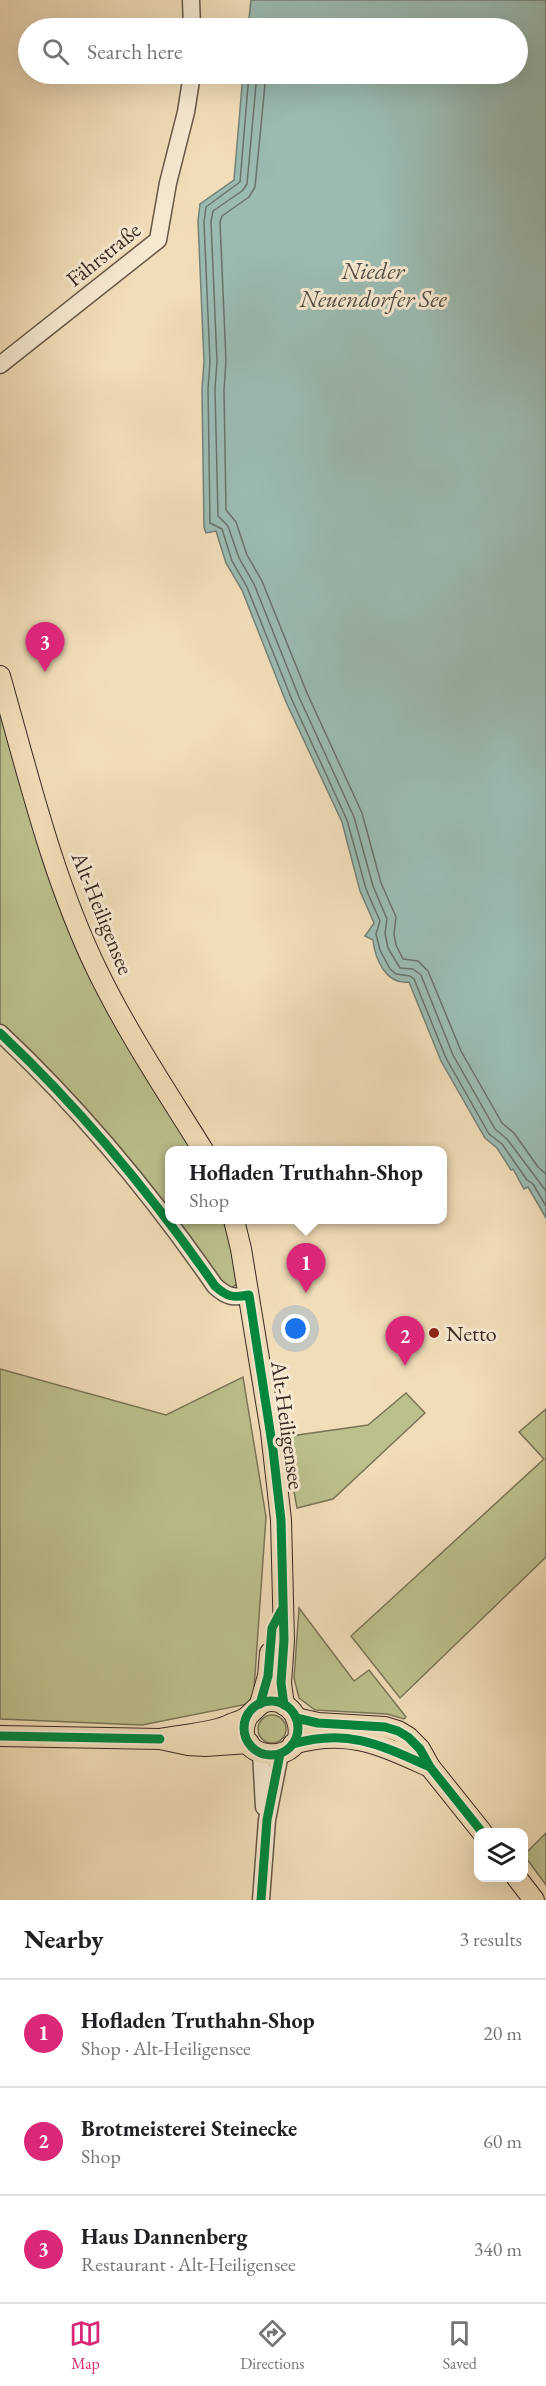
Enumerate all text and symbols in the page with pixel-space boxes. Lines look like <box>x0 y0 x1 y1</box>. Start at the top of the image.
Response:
search box <box>18 18 528 84</box>
icon: search <box>39 35 72 68</box>
text: Search here <box>87 37 182 66</box>
street label: Fährstraße <box>60 215 147 293</box>
water label: Nieder Neuendorfer See <box>298 255 447 314</box>
pin: 3 <box>26 622 64 672</box>
street label: Alt-Heiligensee <box>64 847 140 979</box>
popup <box>165 1146 447 1224</box>
text: Hofladen Truthahn-Shop <box>189 1158 423 1187</box>
text: Shop <box>189 1187 229 1213</box>
pin: 1 <box>286 1244 326 1293</box>
your location <box>281 1314 310 1343</box>
pin: 2 <box>386 1316 424 1366</box>
place label: Netto <box>446 1319 497 1348</box>
marker: Netto <box>427 1326 441 1340</box>
street label: Alt-Heiligensee <box>264 1358 311 1492</box>
map controls <box>474 1828 528 1882</box>
button: layers <box>474 1828 528 1882</box>
text: Nearby <box>24 1922 104 1956</box>
text: 3 results <box>459 1926 522 1952</box>
text: Hofladen Truthahn-Shop <box>81 2006 315 2035</box>
text: 1 <box>38 2020 49 2046</box>
text: 20 m <box>483 2020 522 2046</box>
text: Shop · Alt-Heiligensee <box>81 2035 251 2061</box>
text: Brotmeisterei Steinecke <box>81 2114 297 2143</box>
text: 2 <box>38 2128 49 2154</box>
text: 60 m <box>483 2128 522 2154</box>
text: Shop <box>81 2143 121 2169</box>
text: Haus Dannenberg <box>81 2222 247 2251</box>
text: 3 <box>38 2236 49 2262</box>
text: 340 m <box>474 2236 522 2262</box>
text: Restaurant · Alt-Heiligensee <box>81 2251 296 2277</box>
tab: Map <box>69 2317 102 2374</box>
tab: Directions <box>240 2317 305 2374</box>
tab: Saved <box>443 2317 477 2374</box>

